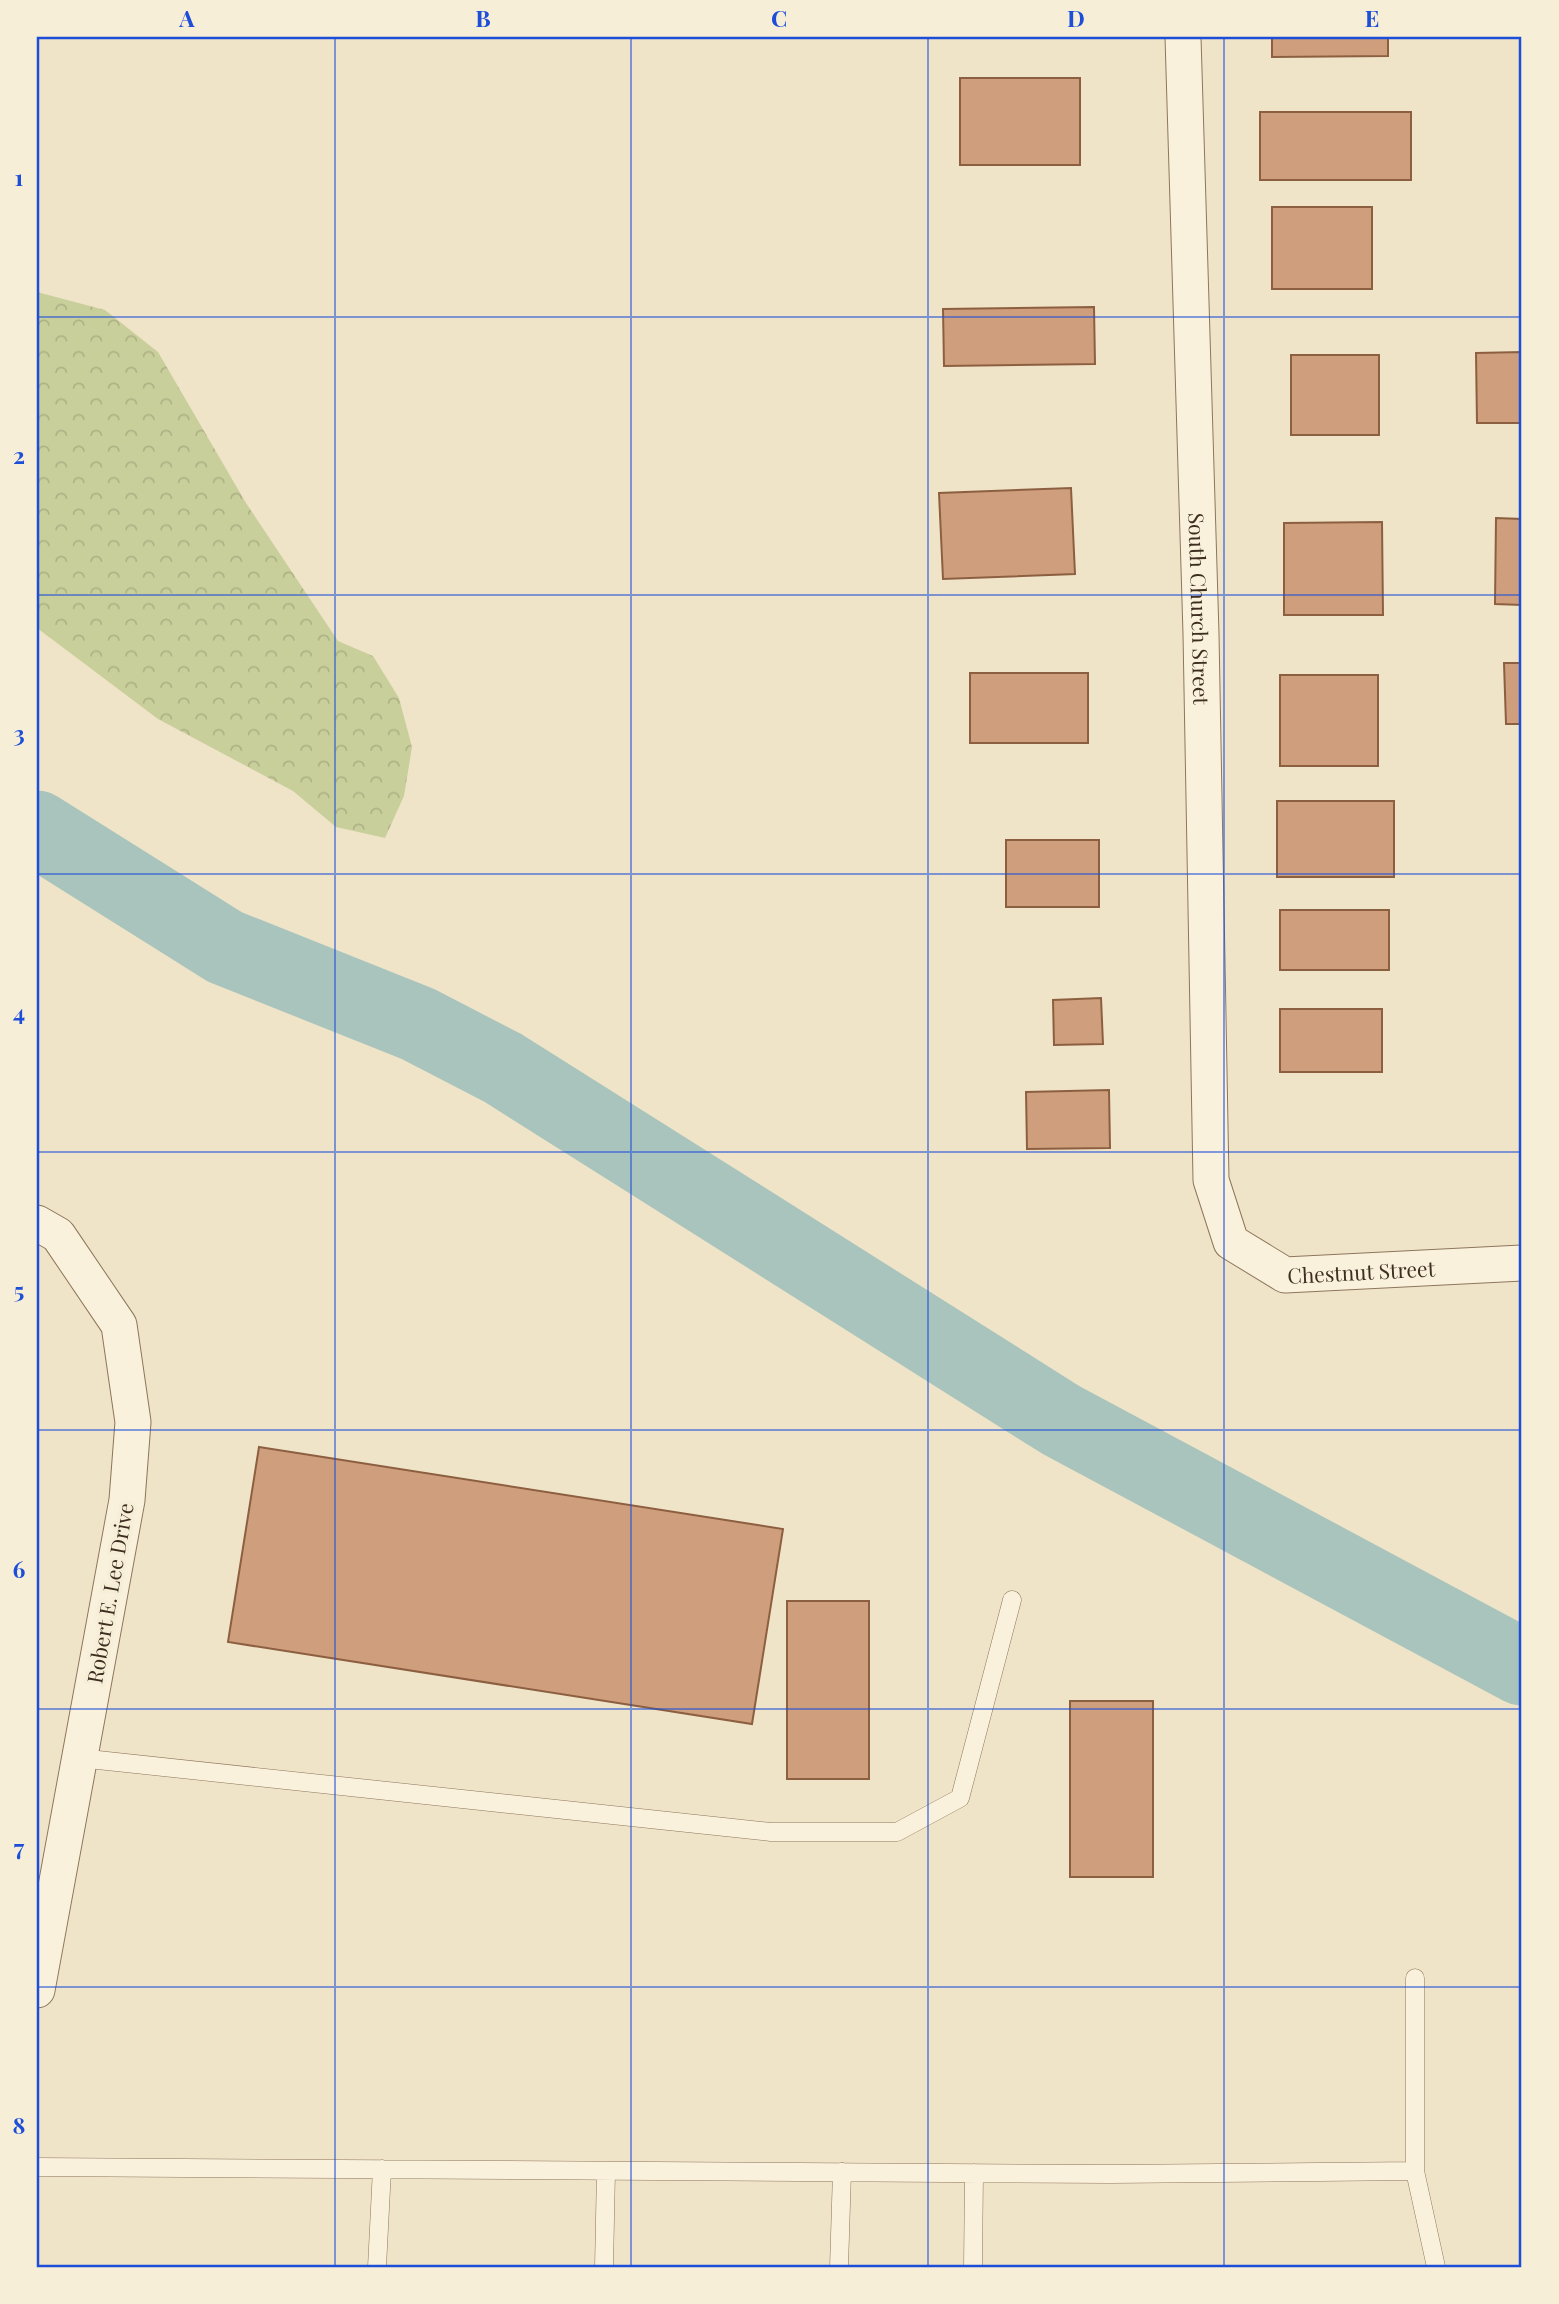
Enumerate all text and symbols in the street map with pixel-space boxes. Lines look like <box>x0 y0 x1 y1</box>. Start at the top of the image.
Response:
text: A <box>178 2 195 33</box>
text: B <box>475 2 491 33</box>
text: C <box>771 2 787 33</box>
text: D <box>1067 2 1085 33</box>
text: E <box>1365 2 1379 33</box>
text: 1 <box>15 161 24 192</box>
text: 2 <box>13 439 25 470</box>
street label: South Church Street <box>1183 512 1216 706</box>
text: 3 <box>13 717 25 748</box>
text: 4 <box>13 996 25 1027</box>
street label: Chestnut Street <box>1287 1253 1436 1289</box>
text: 5 <box>14 1274 24 1305</box>
street label: Robert E. Lee Drive <box>79 1501 139 1685</box>
text: 6 <box>13 1553 26 1584</box>
text: 7 <box>14 1831 25 1862</box>
text: 8 <box>13 2109 25 2140</box>

